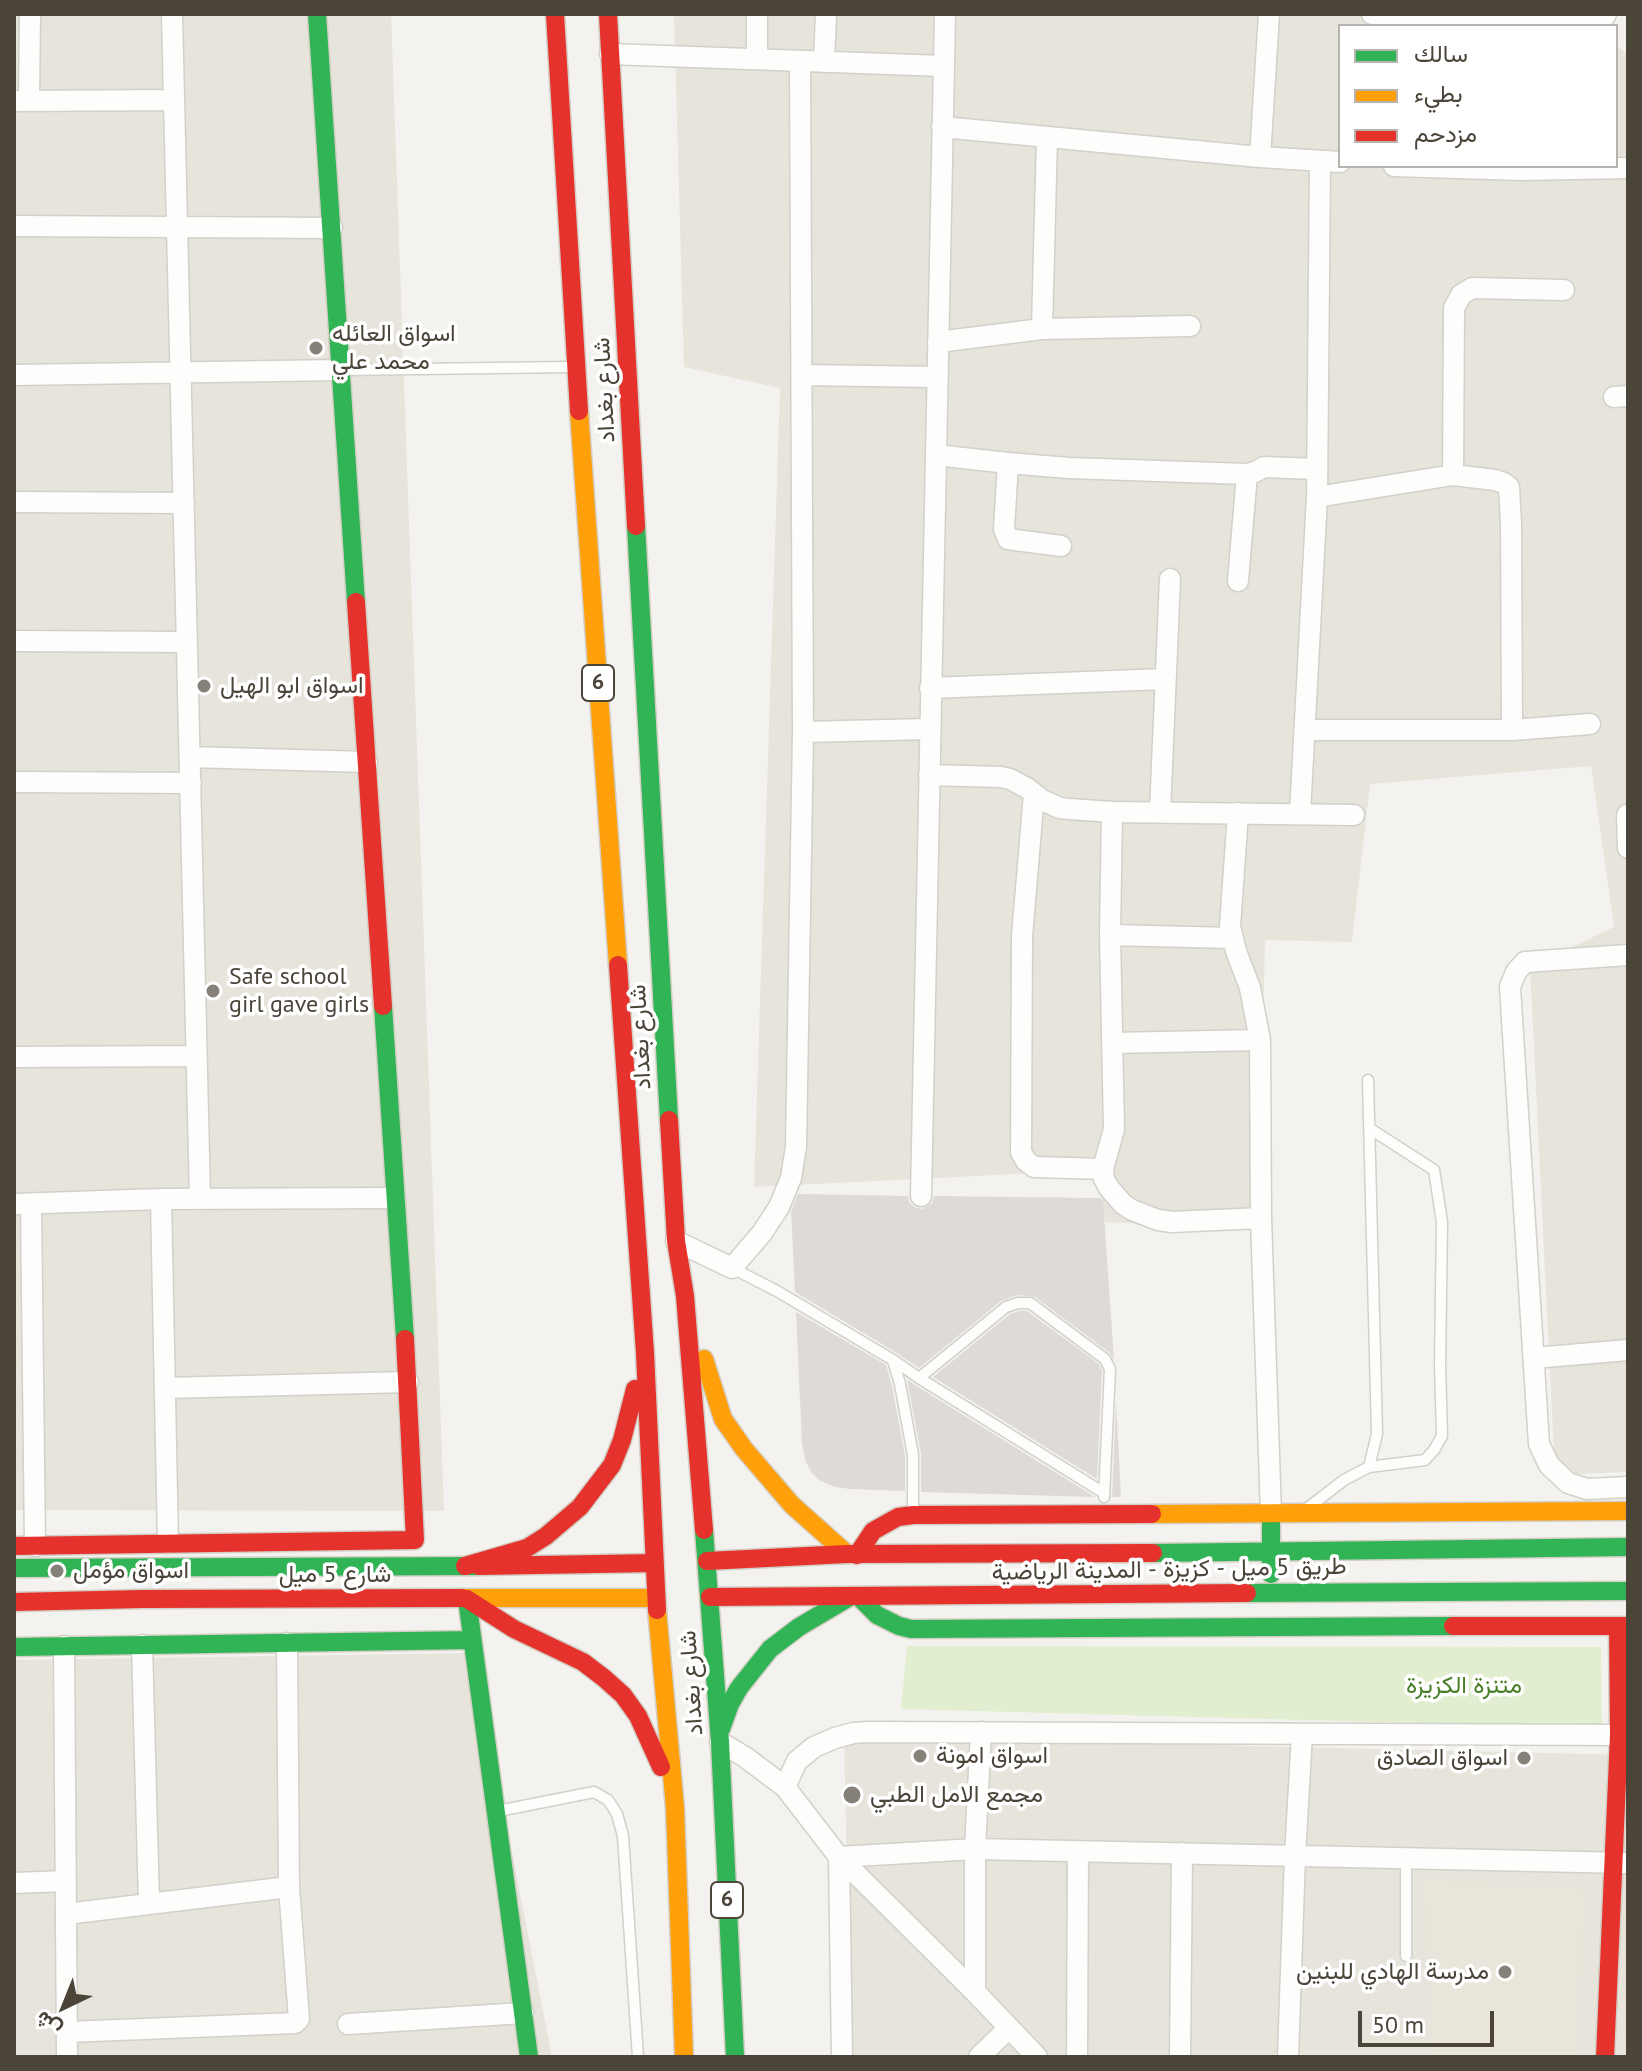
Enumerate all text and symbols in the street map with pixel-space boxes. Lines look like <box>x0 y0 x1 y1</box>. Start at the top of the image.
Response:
legend <box>1338 24 1618 168</box>
text: سالك <box>1414 38 1468 69</box>
text: بطيء <box>1414 78 1463 109</box>
text: مزدحم <box>1414 118 1477 149</box>
place label: اسواق العائله محمد علي <box>332 320 456 376</box>
street label: شارع بغداد <box>588 337 622 443</box>
marker: اسواق العائله محمد علي <box>307 339 325 357</box>
road number: 6 <box>582 665 614 701</box>
place label: اسواق ابو الهيل <box>220 672 364 700</box>
marker: اسواق ابو الهيل <box>195 677 213 695</box>
place label: Safe school girl gave girls <box>229 963 369 1019</box>
marker: Safe school girl gave girls <box>204 982 222 1000</box>
street label: شارع بغداد <box>624 984 658 1090</box>
street label: طريق 5 ميل - كزيزة - المدينة الرياضية <box>991 1553 1347 1587</box>
place label: اسواق مؤمل <box>73 1557 189 1585</box>
street label: شارع 5 ميل <box>279 1561 391 1589</box>
marker: اسواق مؤمل <box>48 1562 66 1580</box>
street label: شارع بغداد <box>674 1629 710 1737</box>
park label: متنزة الكزيزة <box>1406 1672 1522 1700</box>
place label: اسواق امونة <box>936 1742 1048 1770</box>
place label: اسواق الصادق <box>1377 1744 1508 1772</box>
marker: اسواق امونة <box>911 1747 929 1765</box>
marker: اسواق الصادق <box>1515 1749 1533 1767</box>
place label: مجمع الامل الطبي <box>870 1781 1043 1809</box>
marker: مجمع الامل الطبي <box>841 1784 863 1806</box>
road number: 6 <box>711 1882 743 1918</box>
place label: مدرسة الهادي للبنين <box>1296 1958 1489 1986</box>
marker: مدرسة الهادي للبنين <box>1496 1963 1514 1981</box>
north arrow <box>24 1967 104 2047</box>
scale bar <box>1362 1995 1498 2045</box>
text: ش <box>28 2005 67 2044</box>
text: 50 m <box>1372 2009 1424 2040</box>

